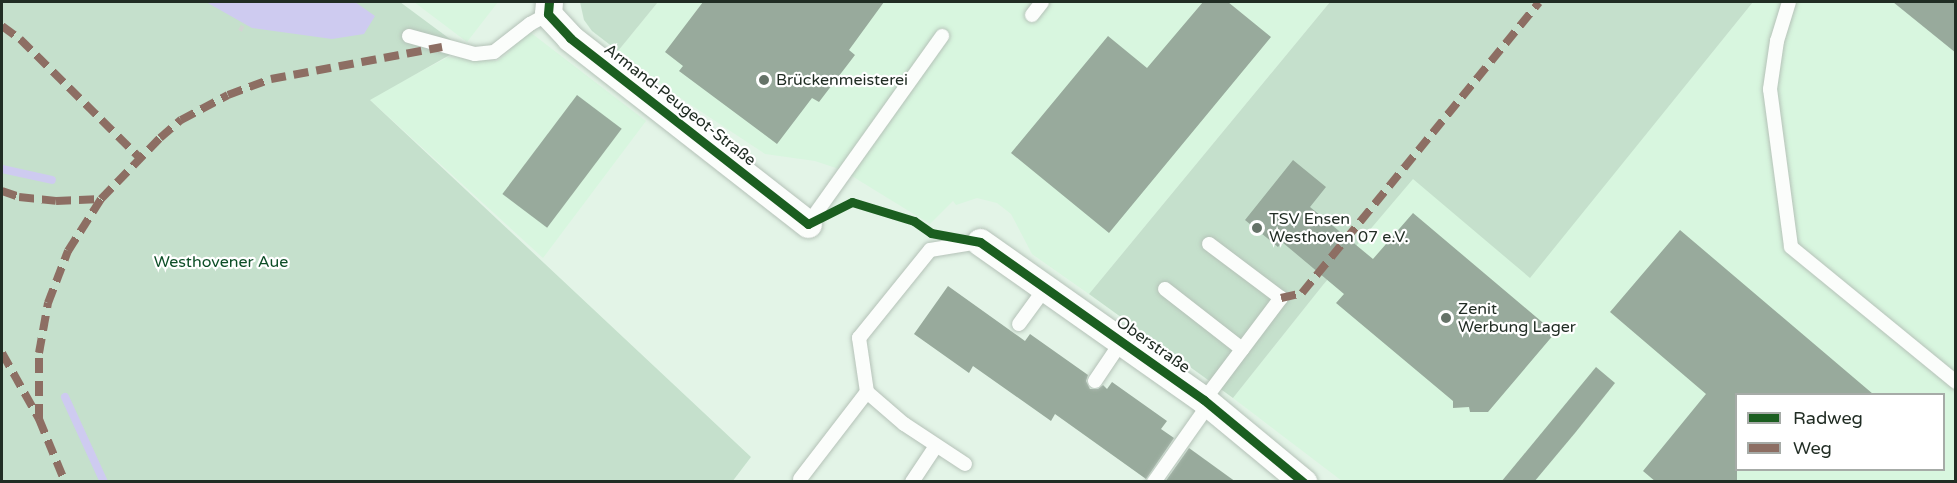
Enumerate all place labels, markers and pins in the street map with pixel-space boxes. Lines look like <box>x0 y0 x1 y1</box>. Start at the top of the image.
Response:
place label: Brückenmeisterei <box>776 70 908 90</box>
marker: Brückenmeisterei <box>757 73 771 87</box>
place label: TSV Ensen Westhoven 07 e.V. <box>1269 209 1409 247</box>
marker: TSV Ensen Westhoven 07 e.V. <box>1250 221 1264 235</box>
place label: Zenit Werbung Lager <box>1458 299 1576 337</box>
marker: Zenit Werbung Lager <box>1439 311 1453 325</box>

